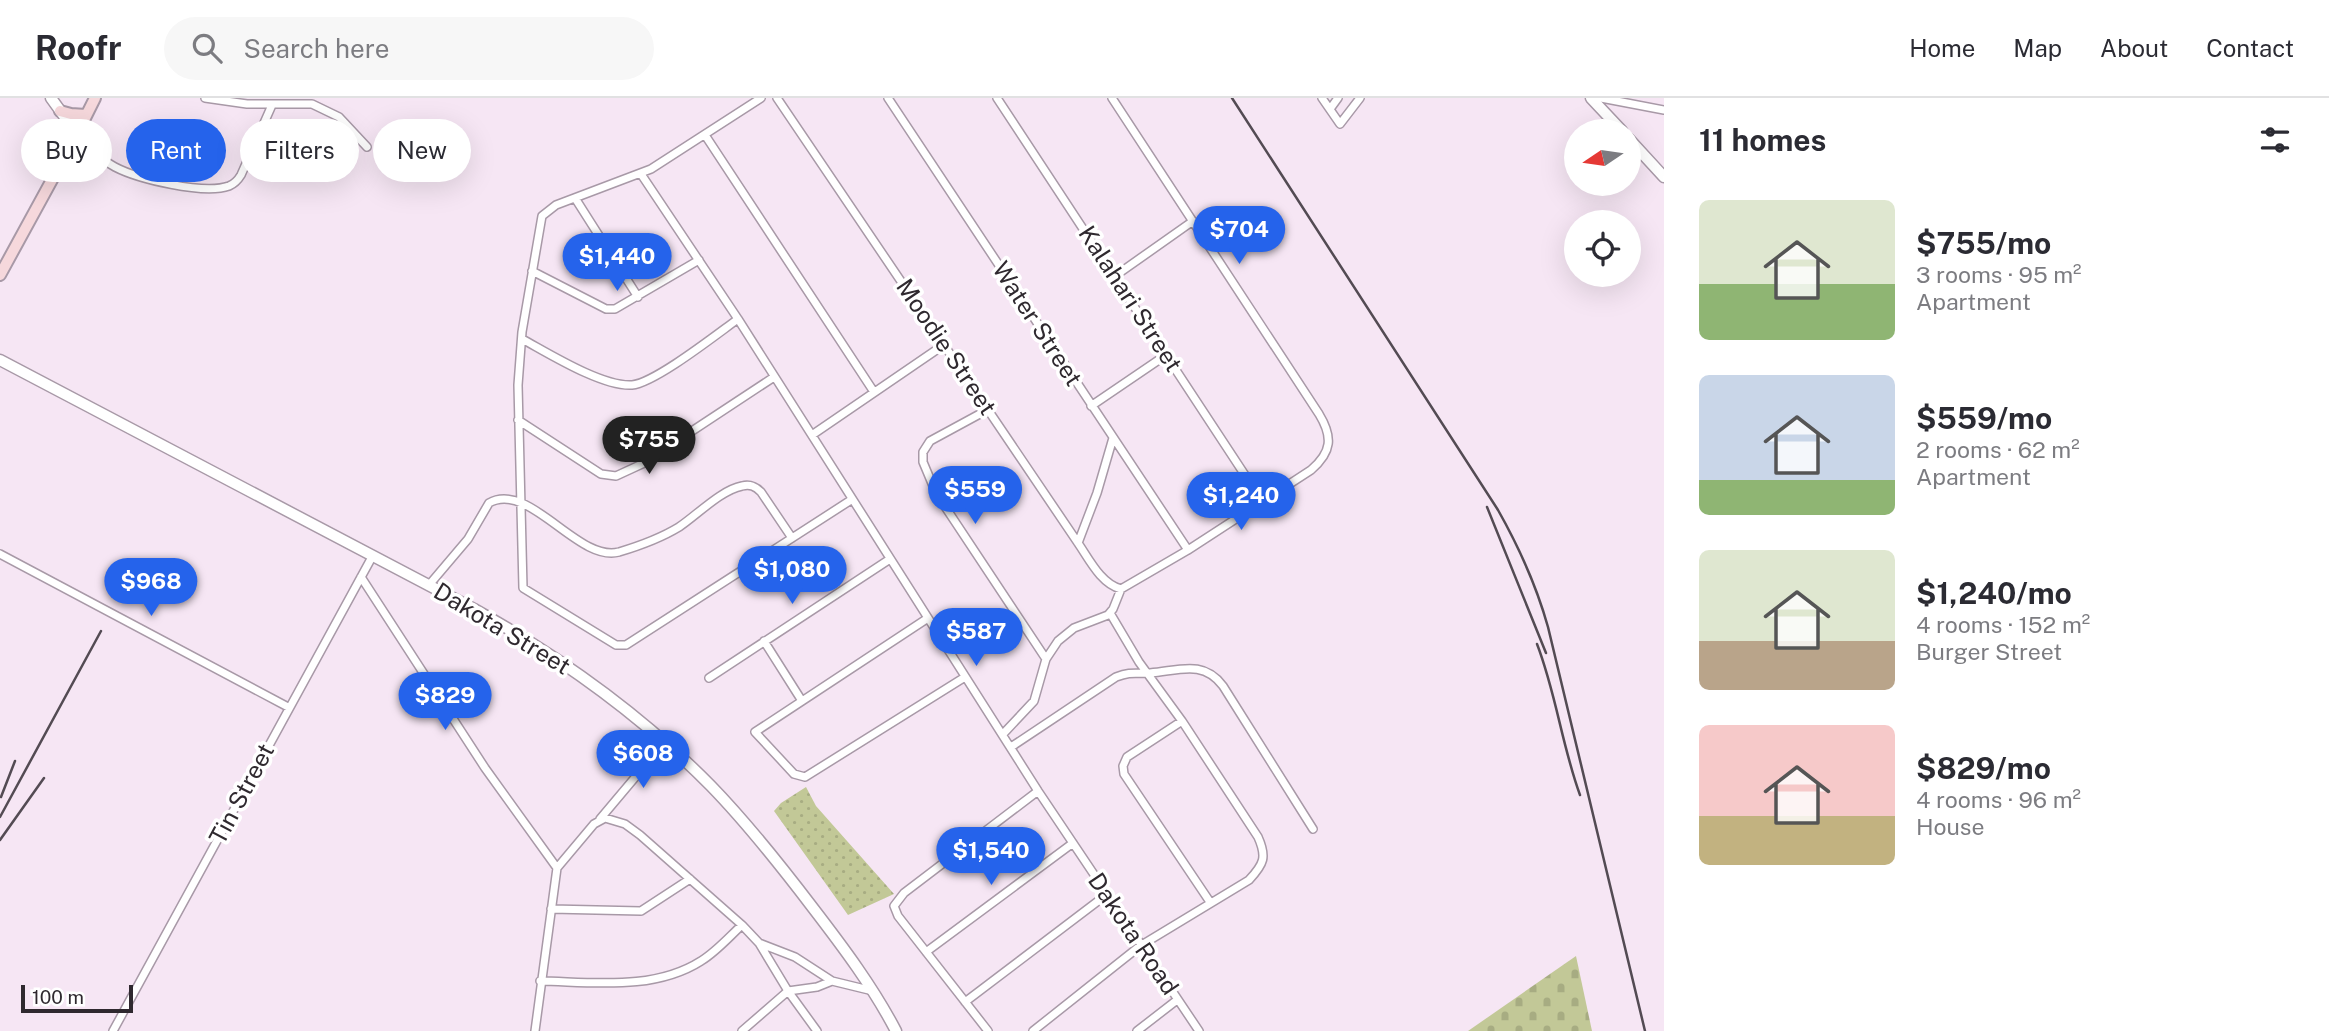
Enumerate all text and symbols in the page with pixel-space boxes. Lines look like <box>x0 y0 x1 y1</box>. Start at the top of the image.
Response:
search box <box>164 17 654 80</box>
text: Roofr <box>35 29 122 67</box>
icon: search <box>188 29 226 67</box>
text: Search here <box>244 33 390 64</box>
text: Home <box>1909 34 1975 62</box>
text: Map <box>2013 34 2062 62</box>
text: About <box>2100 34 2168 62</box>
text: Contact <box>2206 34 2294 62</box>
chip: Buy <box>21 119 112 182</box>
chip: Rent <box>126 119 226 182</box>
chip: Filters <box>240 119 359 182</box>
chip: New <box>373 119 471 182</box>
north arrow <box>1564 119 1642 196</box>
map controls <box>1564 119 1641 287</box>
icon: filters <box>2256 121 2294 159</box>
text: 11 homes <box>1699 122 1826 158</box>
pin: $704 <box>1198 206 1280 266</box>
button: locate <box>1564 210 1641 287</box>
text: $704 <box>1209 215 1269 242</box>
street label: Kalahari Street <box>1073 220 1188 377</box>
text: $755/mo <box>1916 225 2051 261</box>
icon: home <box>1755 228 1839 312</box>
pin: $1,440 <box>560 234 674 293</box>
text: $1,440 <box>579 242 655 269</box>
street label: Water Street <box>987 256 1088 391</box>
text: 3 rooms · 95 m² <box>1916 261 2082 288</box>
street label: Moodie Street <box>891 273 1003 420</box>
text: Apartment <box>1916 288 2031 315</box>
text: $559/mo <box>1916 400 2052 436</box>
icon: home <box>1755 403 1839 487</box>
pin: $755 <box>608 416 690 476</box>
text: $755 <box>618 425 680 452</box>
text: 2 rooms · 62 m² <box>1916 436 2080 463</box>
text: Apartment <box>1916 463 2031 490</box>
pin: $559 <box>934 466 1016 526</box>
pin: $1,240 <box>1184 472 1298 532</box>
text: $559 <box>944 475 1006 502</box>
text: $1,240 <box>1203 481 1279 508</box>
pin: $1,080 <box>735 546 849 606</box>
text: $1,080 <box>754 555 830 582</box>
pin: $968 <box>110 559 192 618</box>
text: $968 <box>120 567 182 594</box>
text: $1,240/mo <box>1916 575 2072 611</box>
street label: Dakota Street <box>429 576 576 680</box>
icon: home <box>1755 578 1839 662</box>
pin: $587 <box>935 608 1017 668</box>
text: 4 rooms · 152 m² <box>1916 611 2090 638</box>
text: $587 <box>946 617 1006 644</box>
text: Burger Street <box>1916 638 2062 665</box>
pin: $829 <box>404 672 486 732</box>
text: $829 <box>415 681 475 708</box>
pin: $608 <box>602 730 684 790</box>
street label: Tin Street <box>203 738 279 849</box>
text: $608 <box>613 739 673 766</box>
text: $829/mo <box>1916 750 2051 786</box>
icon: home <box>1755 753 1839 837</box>
text: 4 rooms · 96 m² <box>1916 786 2081 813</box>
text: House <box>1916 813 1984 840</box>
pin: $1,540 <box>934 828 1048 887</box>
text: $1,540 <box>952 836 1030 863</box>
street label: Dakota Road <box>1083 867 1185 1000</box>
scale bar <box>21 982 133 1014</box>
text: 100 m <box>32 986 84 1008</box>

